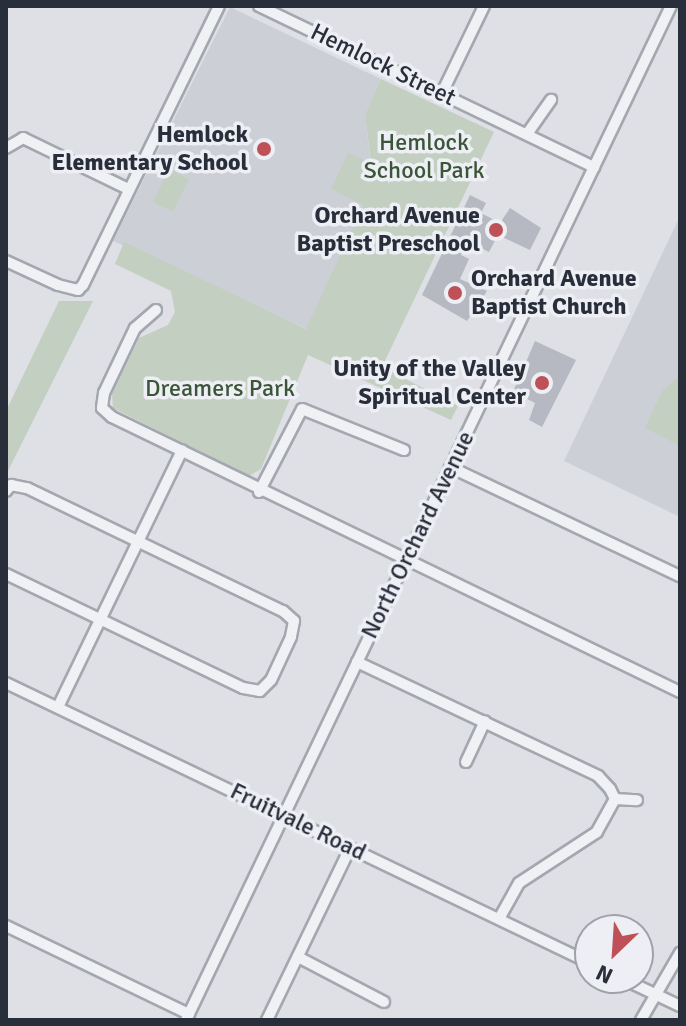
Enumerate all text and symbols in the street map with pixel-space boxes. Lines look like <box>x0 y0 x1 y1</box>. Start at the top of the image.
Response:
street label: Hemlock Street <box>306 17 460 113</box>
place label: Hemlock Elementary School <box>51 121 248 177</box>
park label: Hemlock School Park <box>363 129 485 185</box>
marker: Hemlock Elementary School <box>255 140 273 158</box>
place label: Orchard Avenue Baptist Preschool <box>296 202 480 258</box>
marker: Orchard Avenue Baptist Preschool <box>487 221 505 239</box>
place label: Orchard Avenue Baptist Church <box>471 265 637 321</box>
marker: Orchard Avenue Baptist Church <box>446 284 464 302</box>
place label: Unity of the Valley Spiritual Center <box>333 355 526 411</box>
marker: Unity of the Valley Spiritual Center <box>533 374 551 392</box>
park label: Dreamers Park <box>145 375 295 403</box>
street label: North Orchard Avenue <box>355 427 481 643</box>
street label: Fruitvale Road <box>225 777 371 867</box>
north arrow <box>574 914 654 994</box>
text: N <box>592 959 617 990</box>

